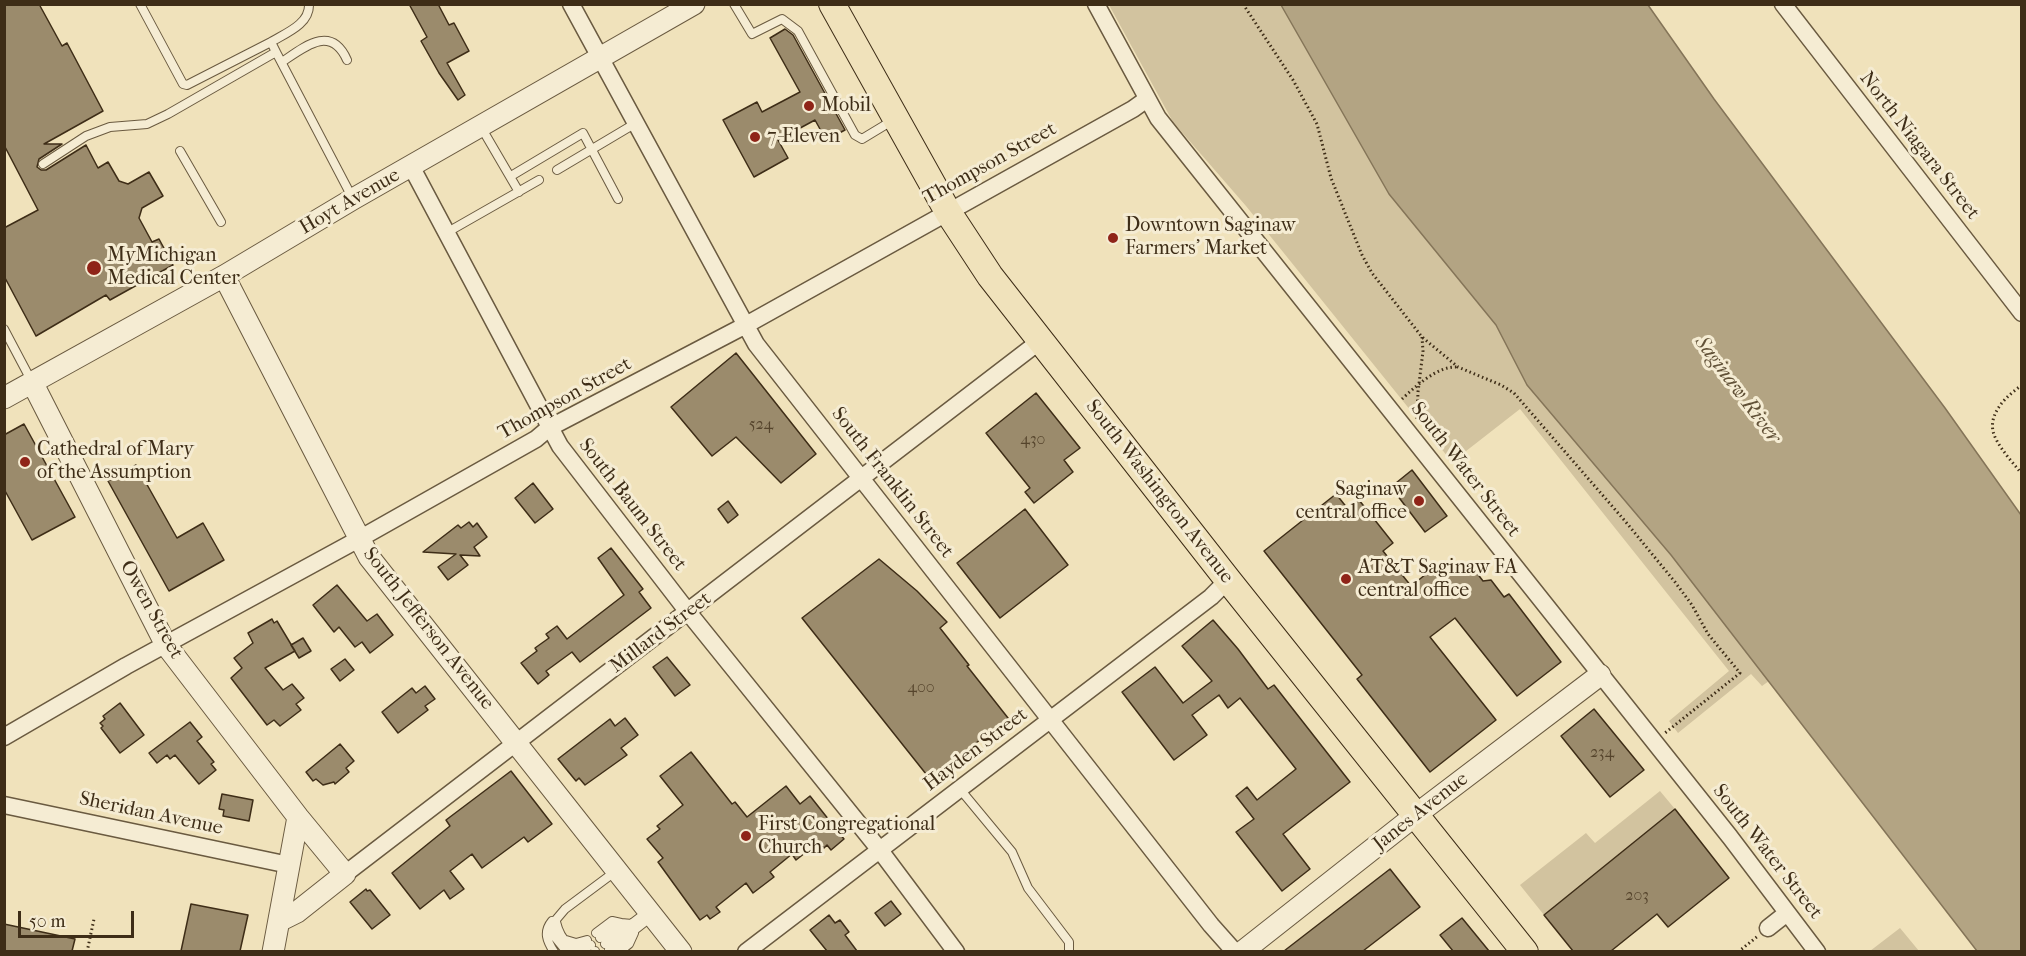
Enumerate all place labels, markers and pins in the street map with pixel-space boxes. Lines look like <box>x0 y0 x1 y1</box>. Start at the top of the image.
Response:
place label: Mobil <box>821 94 871 118</box>
marker: Mobil <box>802 99 816 113</box>
place label: 7-Eleven <box>767 125 840 149</box>
marker: 7-Eleven <box>748 130 762 144</box>
place label: Downtown Saginaw Farmers' Market <box>1125 214 1296 261</box>
marker: Downtown Saginaw Farmers' Market <box>1106 231 1120 245</box>
place label: MyMichigan Medical Center <box>107 244 240 291</box>
marker: MyMichigan Medical Center <box>85 259 103 277</box>
place label: Cathedral of Mary of the Assumption <box>37 438 194 485</box>
marker: Cathedral of Mary of the Assumption <box>18 455 32 469</box>
place label: Saginaw central office <box>1296 478 1407 525</box>
marker: Saginaw central office <box>1412 494 1426 508</box>
place label: AT&T Saginaw FA central office <box>1358 556 1517 603</box>
marker: AT&T Saginaw FA central office <box>1339 572 1353 586</box>
place label: First Congregational Church <box>758 813 935 860</box>
marker: First Congregational Church <box>739 829 753 843</box>

